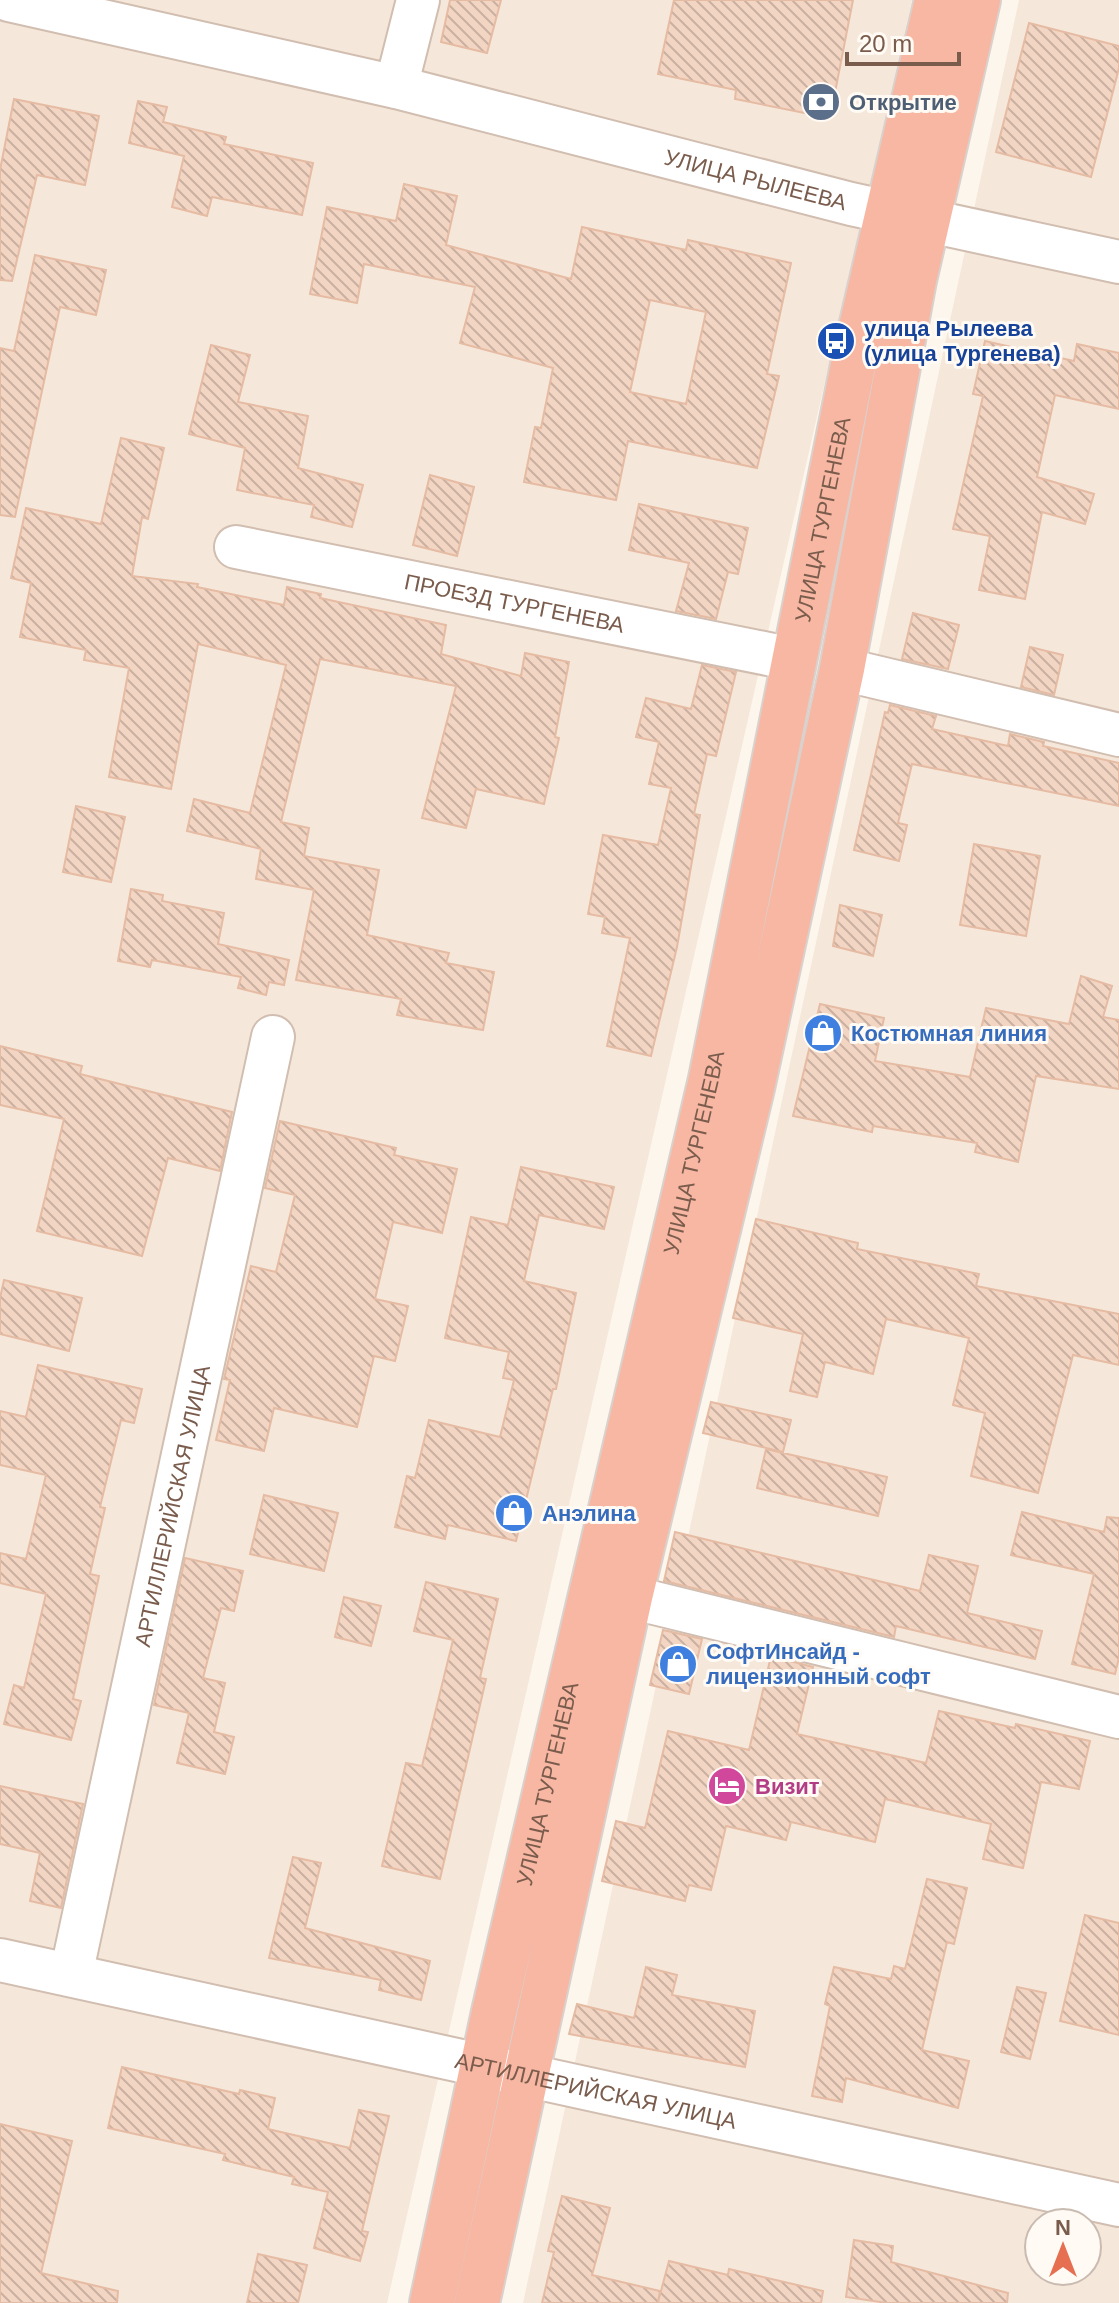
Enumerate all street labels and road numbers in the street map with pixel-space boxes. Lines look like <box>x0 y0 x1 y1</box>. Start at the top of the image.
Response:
street label: УЛИЦА РЫЛЕЕВА <box>662 144 850 215</box>
street label: УЛИЦА ТУРГЕНЕВА <box>790 414 855 624</box>
street label: ПРОЕЗД ТУРГЕНЕВА <box>402 569 627 637</box>
street label: УЛИЦА ТУРГЕНЕВА <box>658 1048 729 1257</box>
street label: АРТИЛЛЕРИЙСКАЯ УЛИЦА <box>130 1362 215 1649</box>
street label: УЛИЦА ТУРГЕНЕВА <box>511 1679 583 1888</box>
street label: АРТИЛЛЕРИЙСКАЯ УЛИЦА <box>453 2048 739 2133</box>

